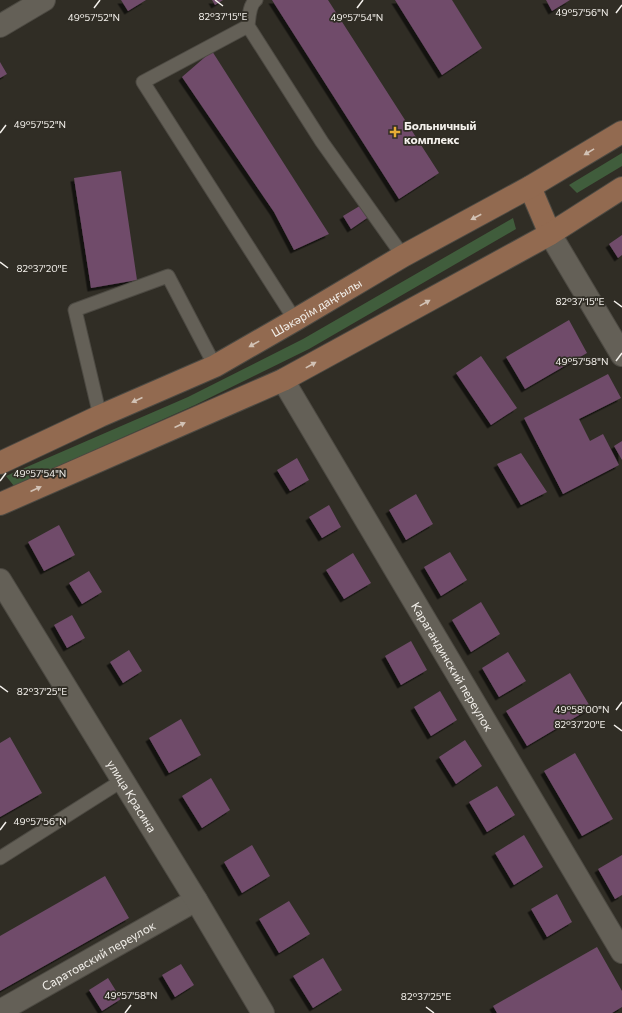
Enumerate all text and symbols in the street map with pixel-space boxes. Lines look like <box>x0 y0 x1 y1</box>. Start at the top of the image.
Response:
text: 49°57'56"N <box>556 6 608 18</box>
text: 82°37'15"E <box>198 10 248 22</box>
text: 49°57'52"N <box>68 11 120 23</box>
text: 49°57'54"N <box>331 11 383 23</box>
text: 49°57'52"N <box>14 118 66 130</box>
place label: Больничный комплекс <box>404 118 476 146</box>
marker: Больничный комплекс <box>389 126 401 138</box>
one-way arrow <box>583 149 595 156</box>
one-way arrow <box>470 213 482 220</box>
text: 82°37'20"E <box>16 262 68 274</box>
street label: Шәкәрім даңғылы <box>269 275 364 339</box>
text: 82°37'15"E <box>555 295 605 307</box>
one-way arrow <box>419 299 431 306</box>
one-way arrow <box>248 340 260 347</box>
text: 49°57'58"N <box>556 355 608 367</box>
one-way arrow <box>305 362 317 368</box>
one-way arrow <box>131 397 142 403</box>
one-way arrow <box>175 422 187 428</box>
text: 49°57'54"N <box>14 467 66 479</box>
one-way arrow <box>30 486 41 492</box>
street label: Карагандинский переулок <box>409 599 497 734</box>
text: 82°37'25"E <box>17 685 67 697</box>
text: 49°58'00"N <box>555 703 609 715</box>
text: 82°37'20"E <box>554 718 606 730</box>
street label: улица Красина <box>105 757 160 835</box>
text: 49°57'56"N <box>14 815 66 827</box>
street label: Саратовский переулок <box>39 917 158 993</box>
text: 49°57'58"N <box>105 989 157 1001</box>
text: 82°37'25"E <box>401 990 451 1002</box>

